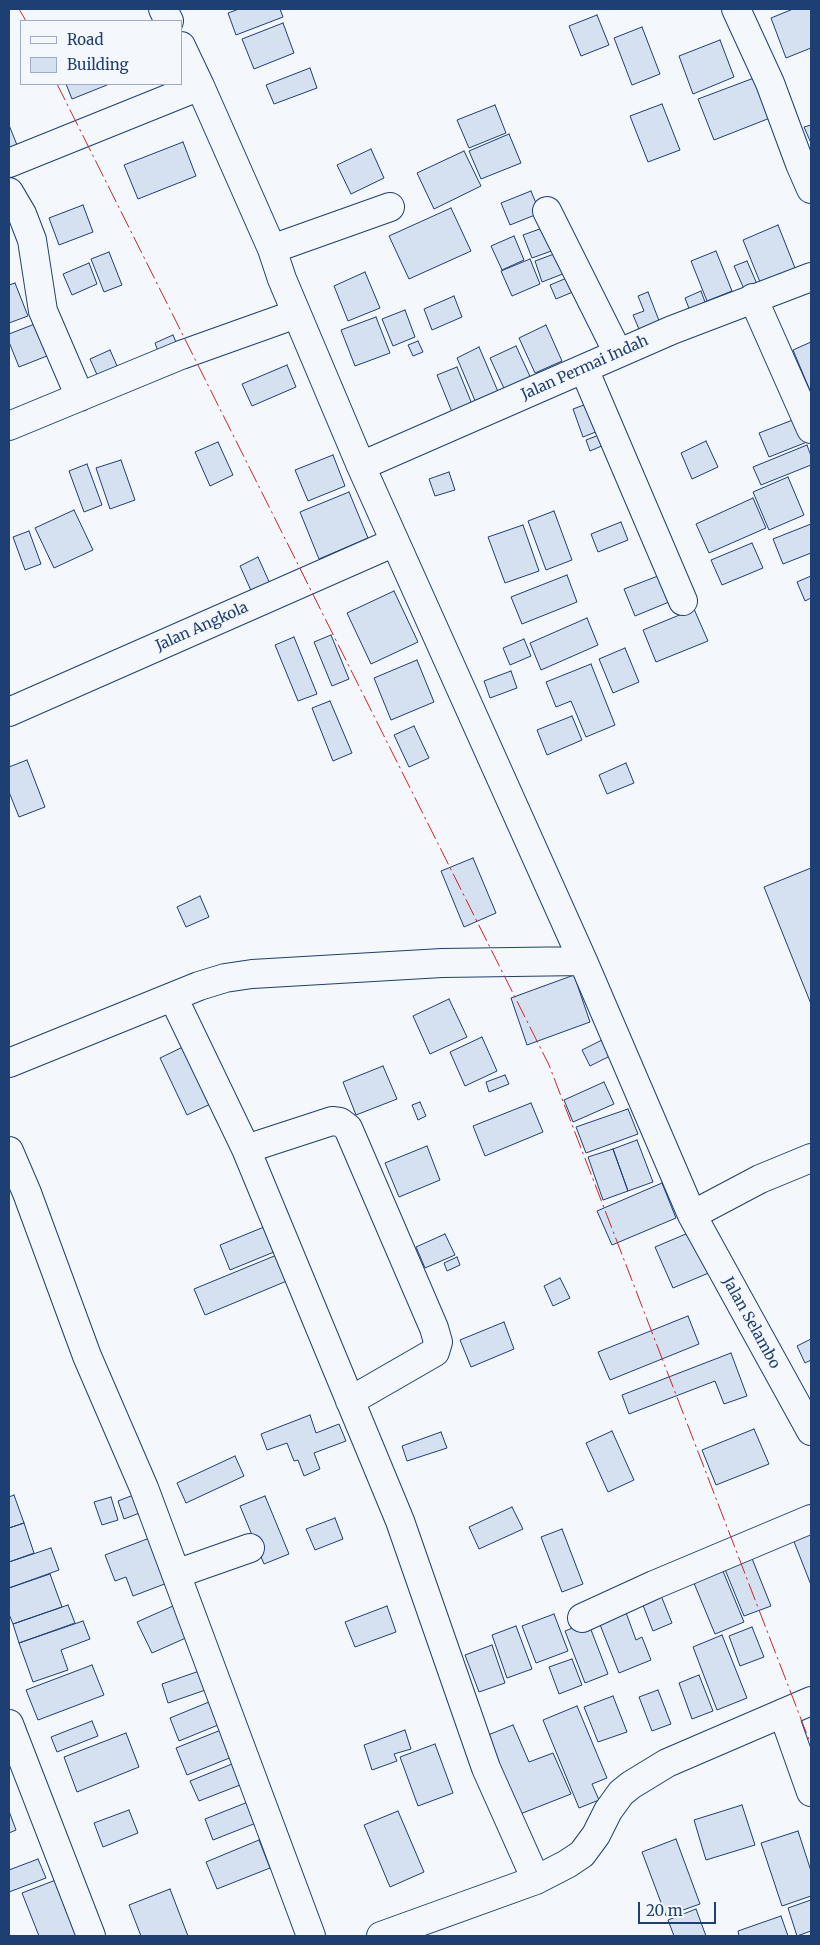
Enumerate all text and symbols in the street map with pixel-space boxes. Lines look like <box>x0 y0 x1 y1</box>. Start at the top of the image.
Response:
legend <box>20 20 182 85</box>
text: Road <box>67 30 103 49</box>
text: Building <box>67 55 129 74</box>
street label: Jalan Permai Indah <box>519 332 651 404</box>
street label: Jalan Angkola <box>153 599 251 655</box>
street label: Jalan Selambo <box>718 1274 784 1372</box>
scale bar <box>640 1892 718 1924</box>
text: 20 m <box>646 1901 683 1920</box>

